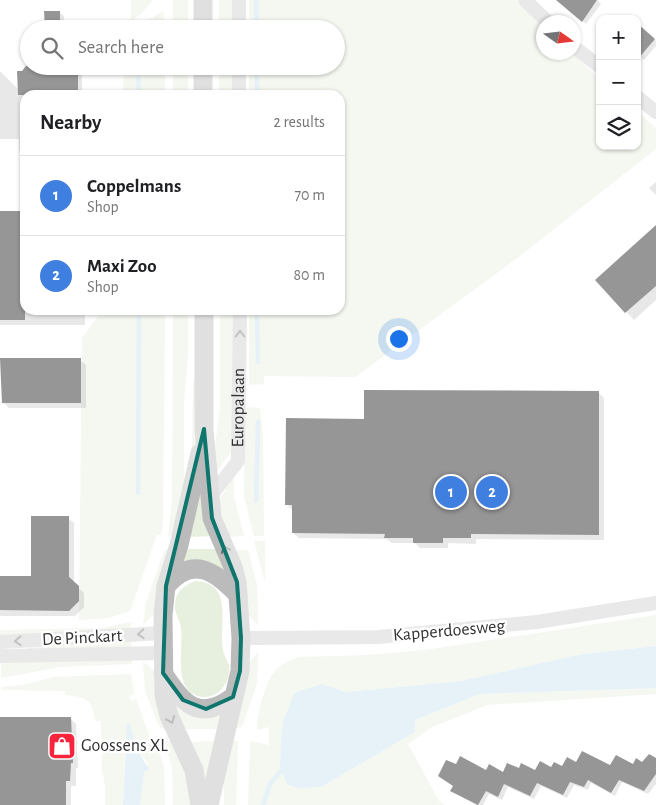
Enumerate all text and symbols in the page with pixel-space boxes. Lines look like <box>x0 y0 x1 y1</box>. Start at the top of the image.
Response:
north arrow <box>536 15 581 60</box>
map controls <box>596 15 641 150</box>
button: + <box>596 15 641 60</box>
search box <box>20 20 345 75</box>
icon: search <box>38 34 66 62</box>
text: Search here <box>78 38 164 57</box>
button: − <box>596 60 641 105</box>
button: layers <box>596 105 641 150</box>
text: Nearby <box>40 112 101 133</box>
text: 2 results <box>273 114 325 130</box>
text: Coppelmans <box>87 177 181 196</box>
text: 1 <box>53 187 59 203</box>
text: 70 m <box>294 187 325 203</box>
text: Shop <box>87 199 119 215</box>
text: Maxi Zoo <box>87 257 157 276</box>
text: 2 <box>52 267 60 283</box>
text: 80 m <box>294 267 325 283</box>
text: Shop <box>87 279 119 295</box>
your location <box>386 326 412 352</box>
one-way arrow <box>235 330 245 338</box>
street label: Europalaan <box>229 368 248 448</box>
pin: 1 <box>435 473 467 511</box>
pin: 2 <box>476 473 508 511</box>
one-way arrow <box>221 545 232 554</box>
street label: Kapperdoesweg <box>392 617 506 645</box>
street label: De Pinckart <box>41 627 123 649</box>
one-way arrow <box>137 629 145 640</box>
one-way arrow <box>14 635 22 646</box>
one-way arrow <box>165 715 175 724</box>
shop icon: Goossens XL <box>47 731 77 761</box>
place label: Goossens XL <box>81 737 168 755</box>

